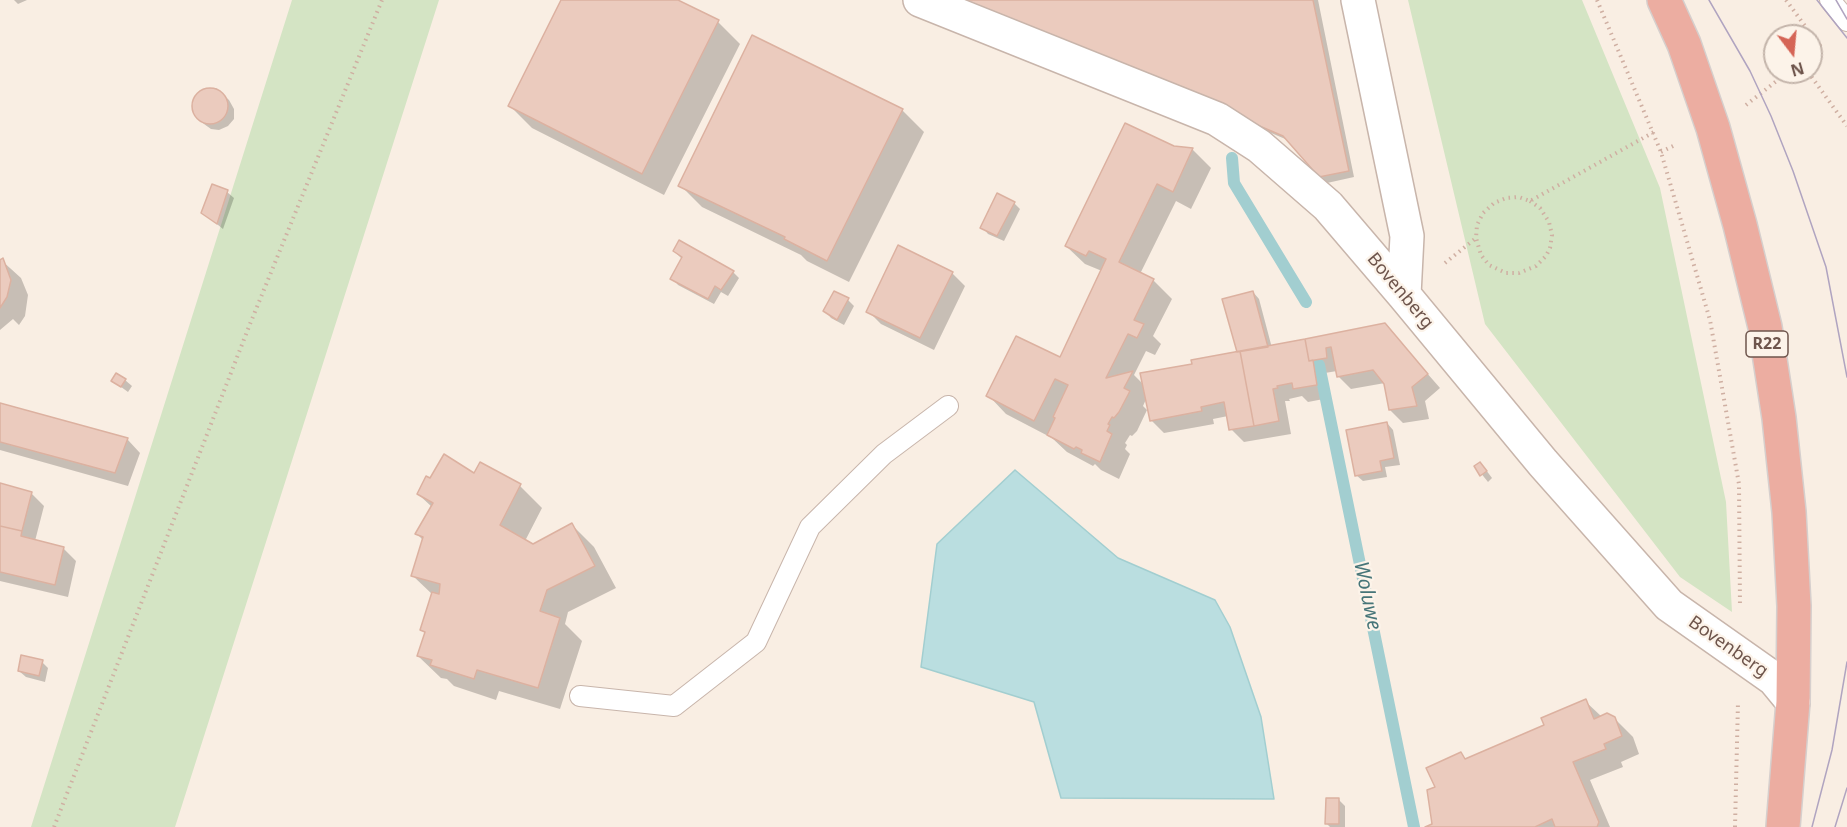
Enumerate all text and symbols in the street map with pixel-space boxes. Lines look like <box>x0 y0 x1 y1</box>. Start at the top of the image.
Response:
north arrow <box>1763 24 1823 84</box>
text: N <box>1788 57 1807 82</box>
street label: Bovenberg <box>1362 249 1438 333</box>
road number: R22 <box>1746 331 1788 357</box>
water label: Woluwe <box>1348 560 1386 632</box>
street label: Bovenberg <box>1684 612 1772 682</box>

